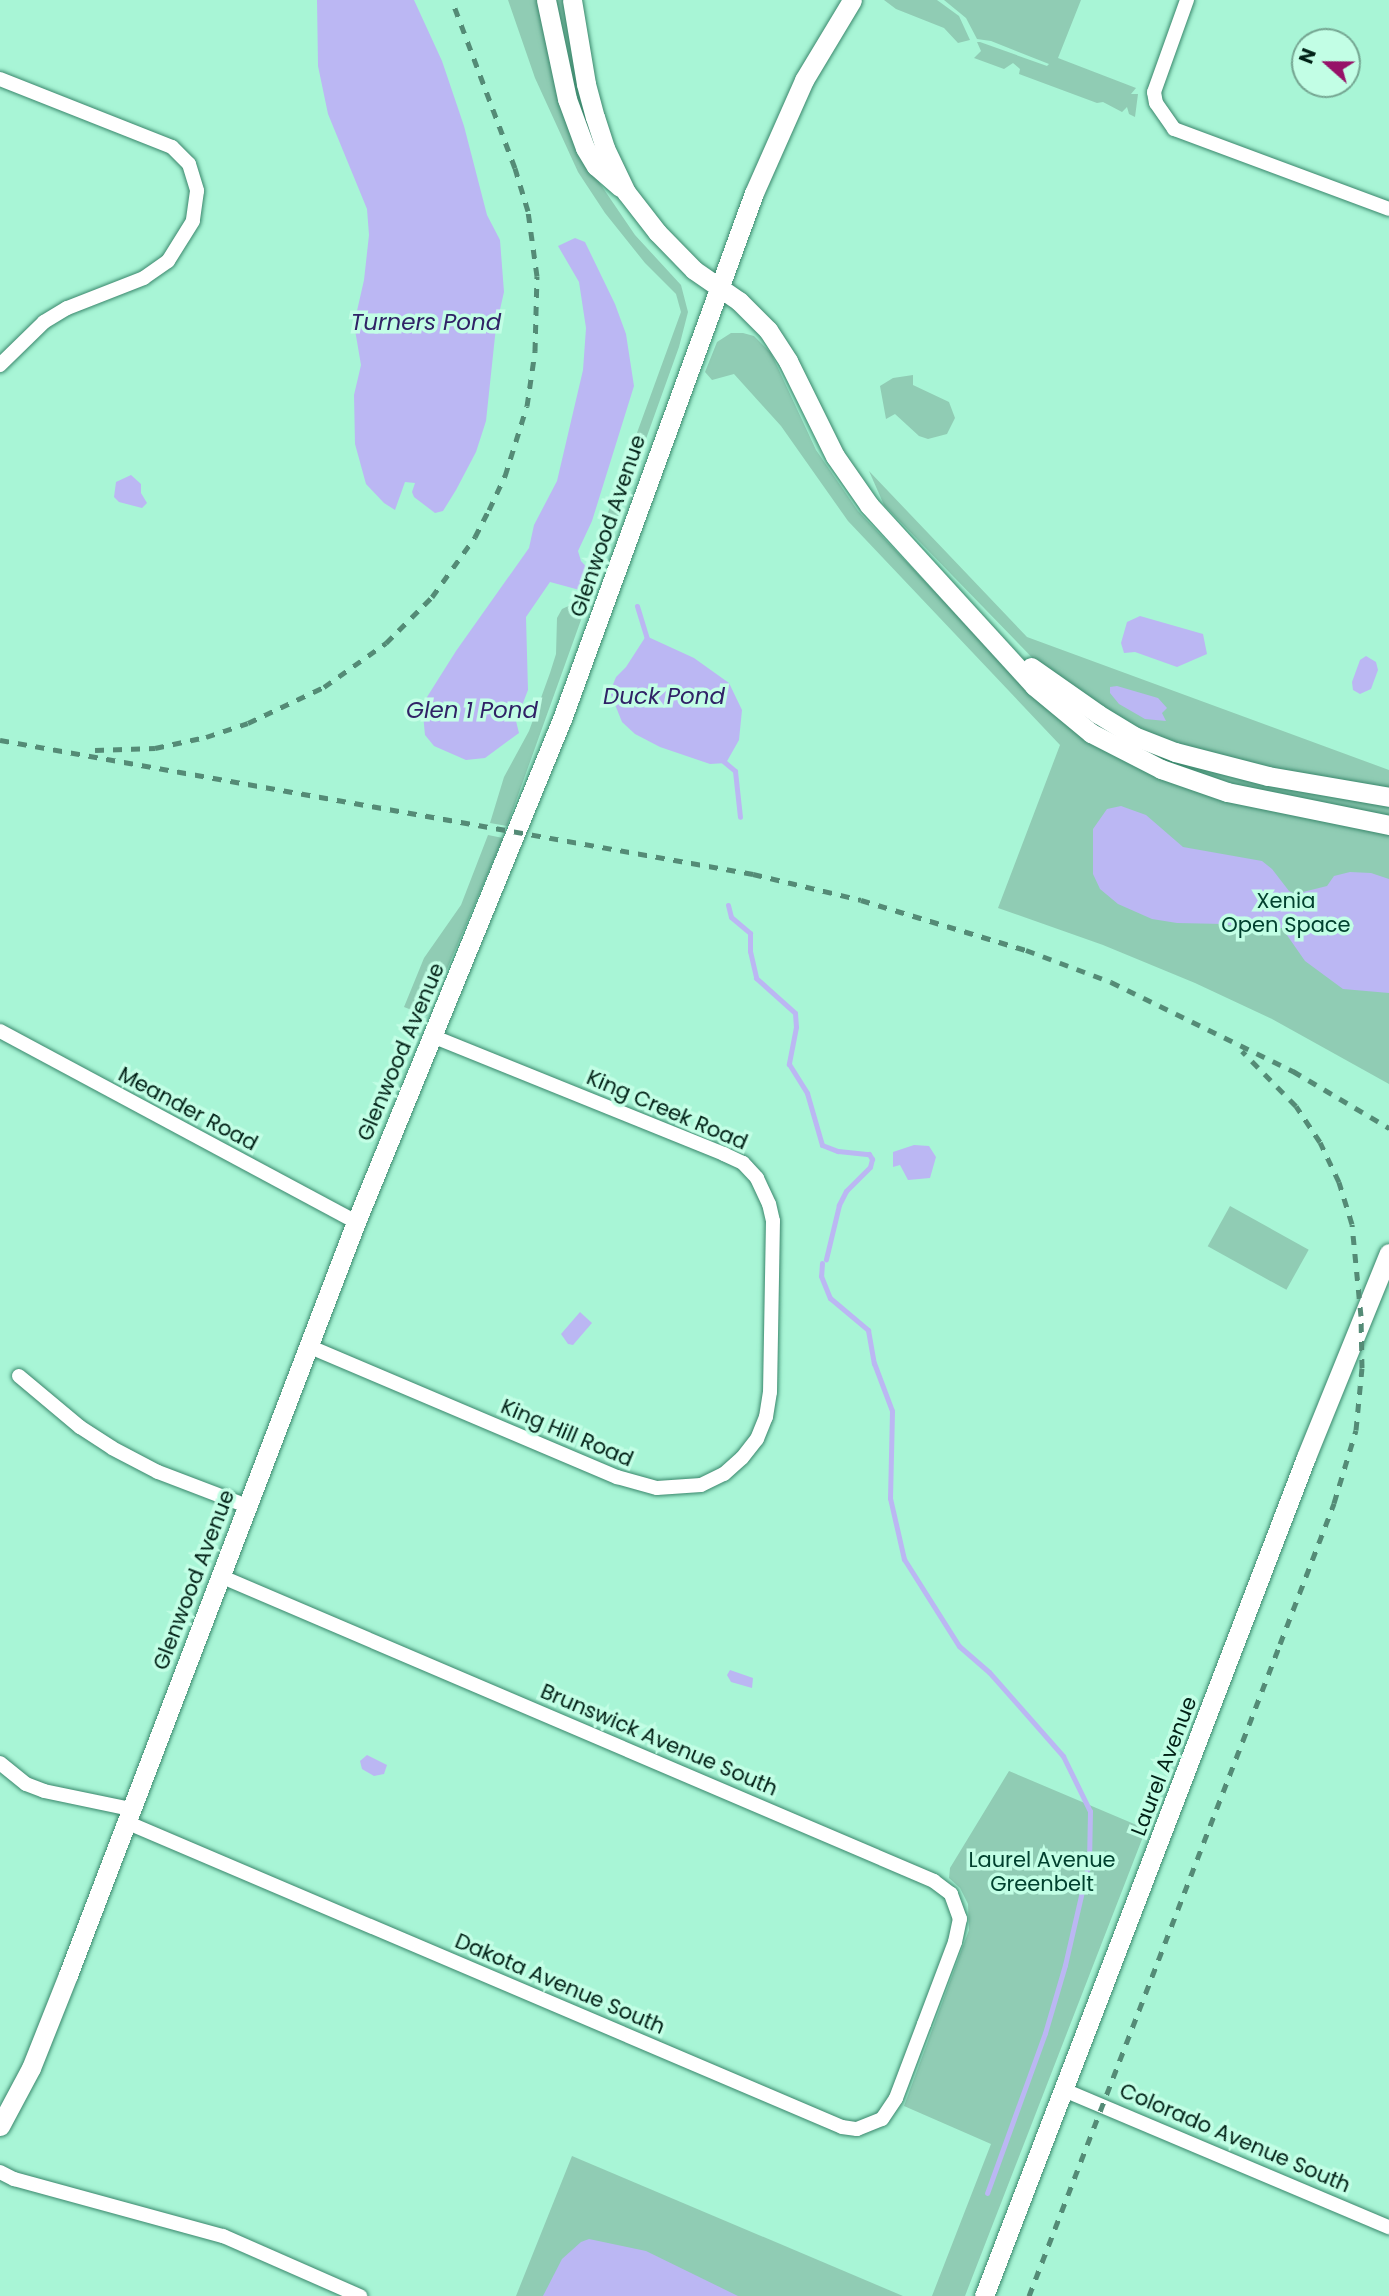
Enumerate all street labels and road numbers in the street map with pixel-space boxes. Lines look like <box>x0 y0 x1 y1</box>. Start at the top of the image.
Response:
street label: Glenwood Avenue <box>565 432 651 620</box>
street label: Glenwood Avenue <box>352 959 450 1145</box>
street label: Meander Road <box>114 1062 262 1156</box>
street label: King Creek Road <box>583 1065 751 1155</box>
street label: King Hill Road <box>497 1394 637 1472</box>
street label: Glenwood Avenue <box>148 1486 240 1674</box>
street label: Brunswick Avenue South <box>537 1679 781 1801</box>
street label: Laurel Avenue <box>1126 1693 1202 1839</box>
street label: Dakota Avenue South <box>451 1928 669 2040</box>
street label: Colorado Avenue South <box>1116 2078 1354 2198</box>

